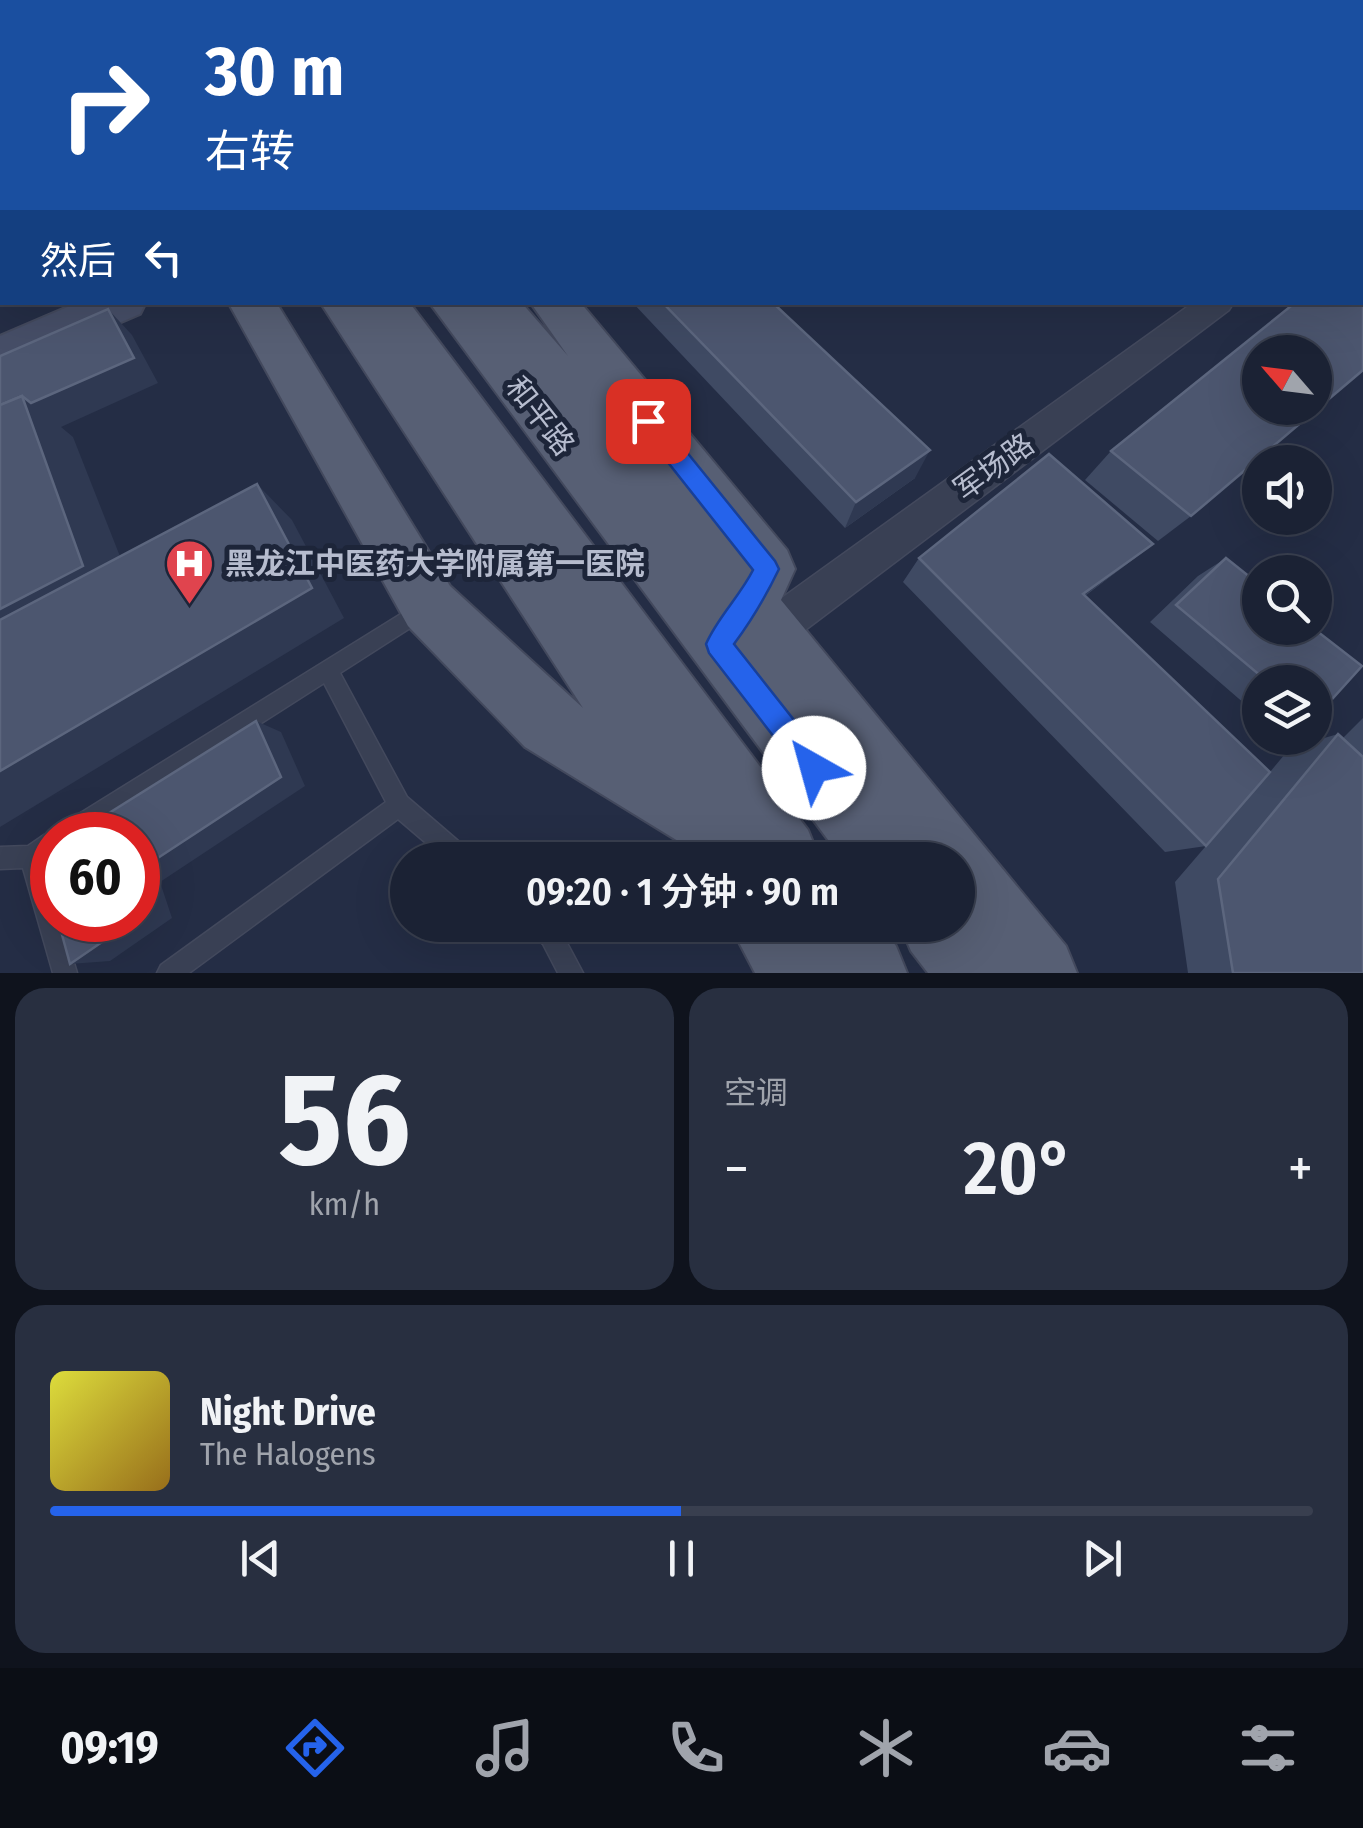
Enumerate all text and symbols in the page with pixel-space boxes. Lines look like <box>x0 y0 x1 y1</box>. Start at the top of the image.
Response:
text: 30 m <box>205 30 344 114</box>
icon: right <box>40 40 170 170</box>
text: 右转 <box>205 125 295 179</box>
icon: left <box>136 230 191 285</box>
text: 然后 <box>40 238 116 284</box>
north arrow <box>1242 335 1332 425</box>
map controls <box>1242 335 1332 755</box>
street label: 和平路 <box>498 369 582 463</box>
pin <box>606 379 691 464</box>
icon: arrive <box>621 394 676 449</box>
street label: 军场路 <box>947 426 1041 508</box>
button: sound <box>1242 445 1332 535</box>
hospital icon: 黑龙江中医药大学附属第一医院 <box>164 538 216 606</box>
place label: 黑龙江中医药大学附属第一医院 <box>225 546 645 582</box>
button: search <box>1242 555 1332 645</box>
button: layers <box>1242 665 1332 755</box>
position arrow <box>762 716 866 820</box>
speed limit sign: 60 <box>30 812 160 942</box>
text: 09:20 · 1 分钟 · 90 m <box>526 869 839 915</box>
text: 56 <box>279 1042 410 1198</box>
text: 空调 <box>724 1074 788 1112</box>
text: 20° <box>963 1124 1073 1214</box>
text: − <box>724 1136 749 1202</box>
text: + <box>1288 1136 1313 1202</box>
text: km/h <box>309 1185 380 1223</box>
text: Night Drive <box>200 1389 376 1435</box>
text: The Halogens <box>200 1435 376 1473</box>
icon: previous <box>233 1531 288 1586</box>
icon: pause <box>654 1531 709 1586</box>
icon: next <box>1075 1531 1130 1586</box>
icon: directions <box>280 1713 350 1783</box>
icon: music <box>470 1713 540 1783</box>
icon: phone <box>661 1713 731 1783</box>
icon: climate <box>851 1713 921 1783</box>
icon: car <box>1042 1713 1112 1783</box>
icon: filters <box>1233 1713 1303 1783</box>
text: 09:19 <box>60 1721 159 1775</box>

